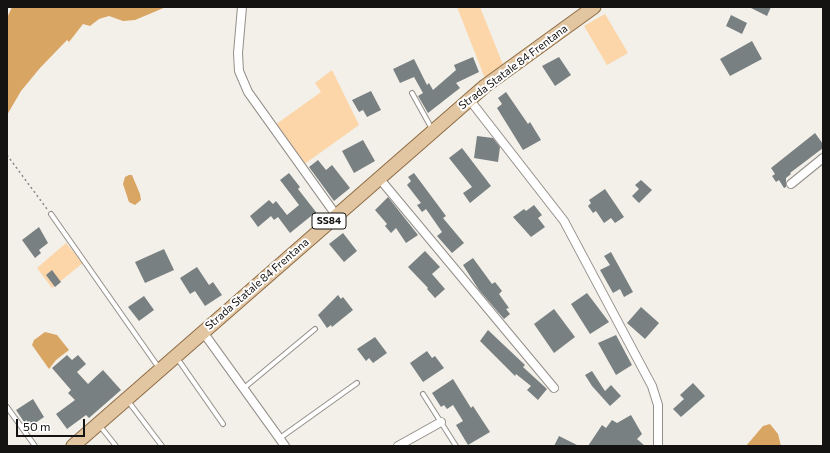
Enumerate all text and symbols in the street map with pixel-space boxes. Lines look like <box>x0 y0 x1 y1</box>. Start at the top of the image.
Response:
street label: Strada Statale 84 Frentana <box>456 22 570 112</box>
road number: SS84 <box>312 213 346 229</box>
street label: Strada Statale 84 Frentana <box>203 235 311 333</box>
scale bar <box>18 411 87 437</box>
text: 50 m <box>23 419 51 433</box>

